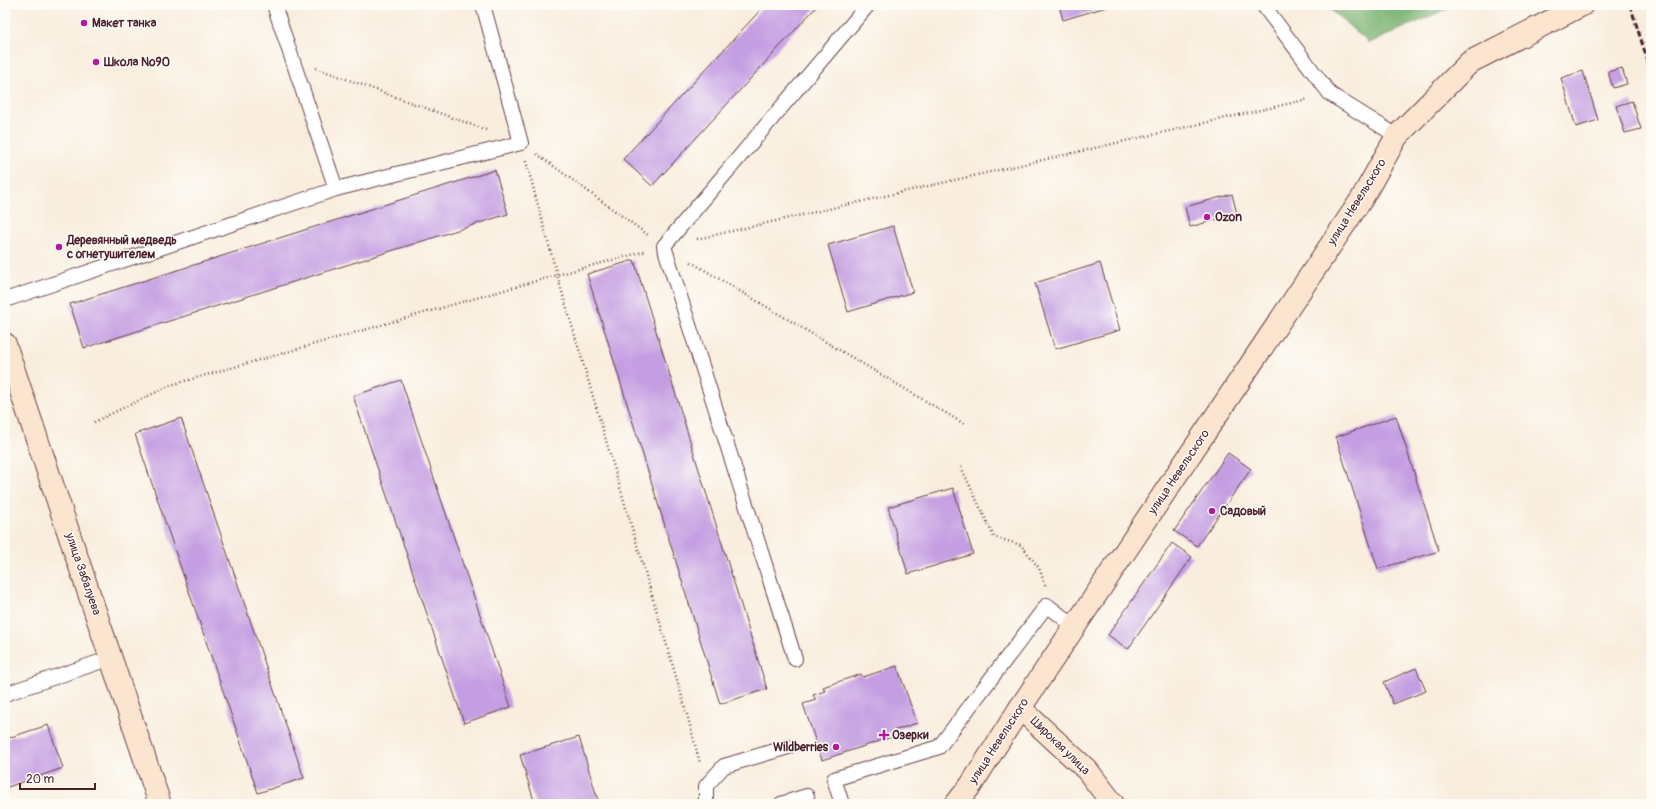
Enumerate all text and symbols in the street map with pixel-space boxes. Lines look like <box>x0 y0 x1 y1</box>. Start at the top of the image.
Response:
place label: Макет танка <box>92 16 157 31</box>
marker: Макет танка <box>79 18 89 28</box>
place label: Школа №90 <box>103 55 170 70</box>
marker: Школа №90 <box>91 57 101 67</box>
street label: улица Невельского <box>1324 156 1390 249</box>
place label: Ozon <box>1215 210 1242 225</box>
marker: Ozon <box>1202 212 1212 222</box>
place label: Деревянный медведь с огнетушителем <box>66 233 177 262</box>
marker: Деревянный медведь с огнетушителем <box>54 242 64 252</box>
street label: улица Невельского <box>1145 426 1213 518</box>
place label: Садовый <box>1220 504 1266 519</box>
marker: Садовый <box>1207 506 1217 516</box>
street label: улица Забалуева <box>62 530 104 618</box>
street label: улица Невельского <box>965 695 1033 787</box>
street label: Широкая улица <box>1027 714 1093 778</box>
place label: Озерки <box>892 728 929 743</box>
marker: Озерки <box>879 730 889 740</box>
place label: Wildberries <box>773 740 829 755</box>
marker: Wildberries <box>831 742 841 752</box>
scale bar <box>20 765 95 791</box>
text: 20 m <box>26 772 55 787</box>

